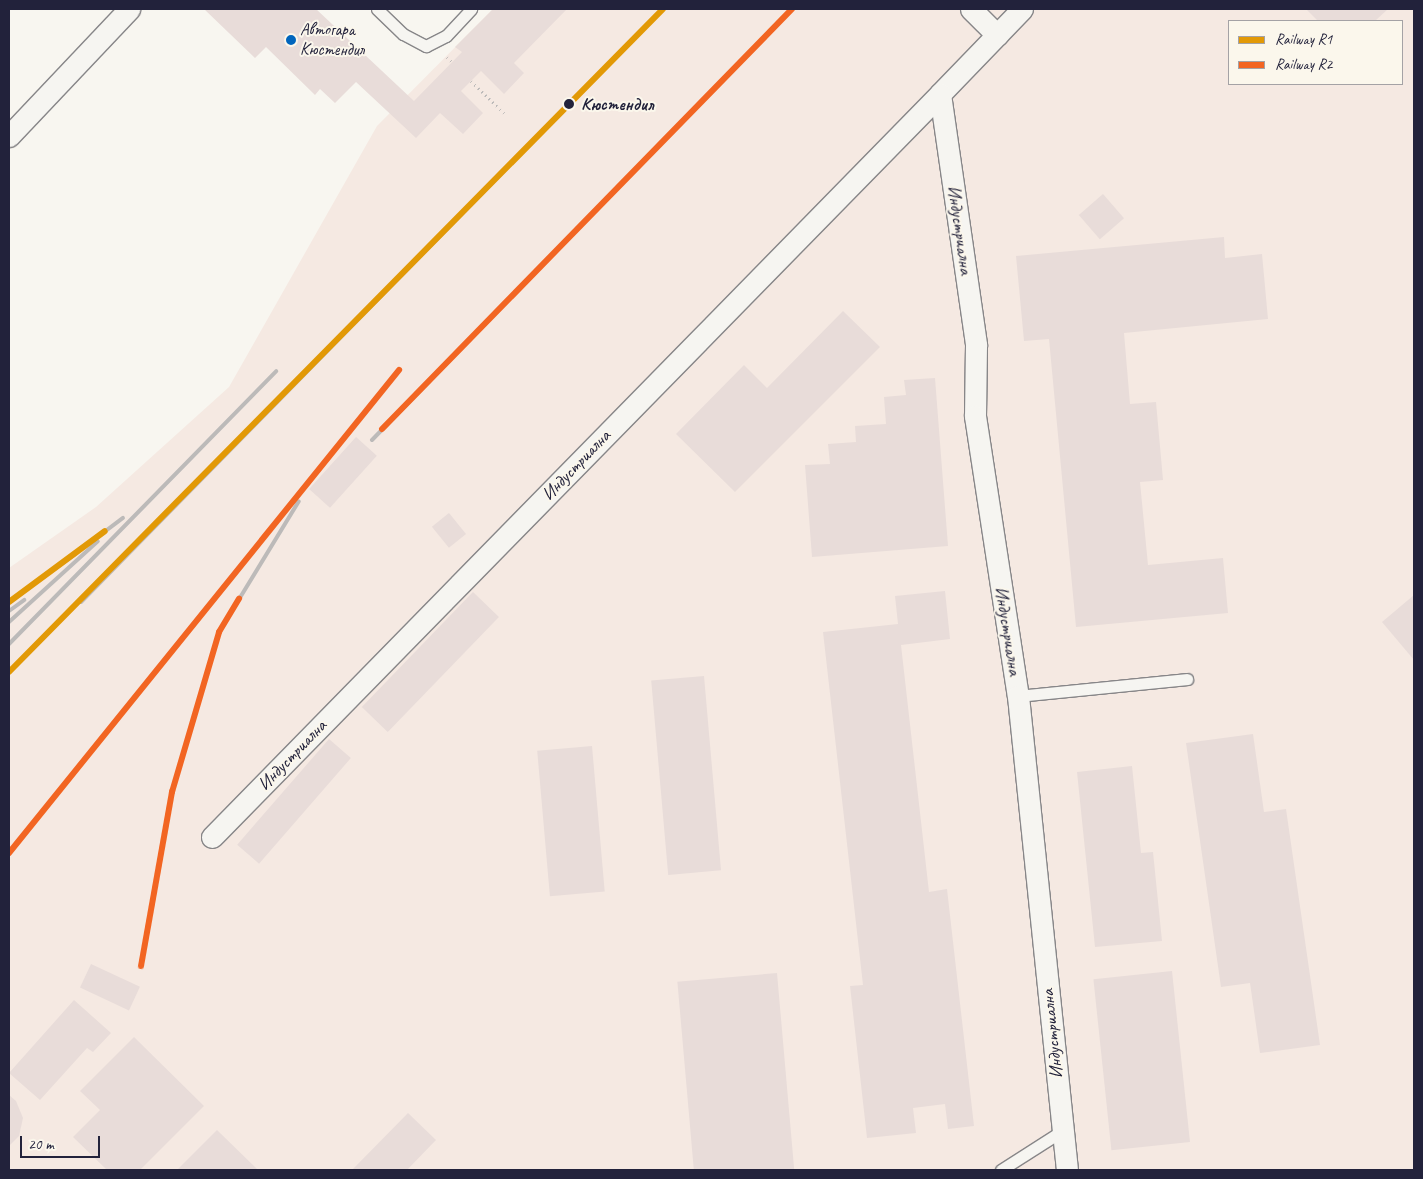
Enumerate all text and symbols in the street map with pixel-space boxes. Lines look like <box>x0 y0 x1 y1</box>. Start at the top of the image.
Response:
place label: Автогара Кюстендил <box>300 20 364 60</box>
legend <box>1228 20 1403 85</box>
text: Railway R1 <box>1275 30 1332 49</box>
marker: Автогара Кюстендил <box>286 35 296 45</box>
text: Railway R2 <box>1275 55 1332 74</box>
place label: Кюстендил <box>581 93 654 115</box>
marker: Кюстендил <box>561 96 577 112</box>
street label: Индустриална <box>943 184 977 276</box>
street label: Индустриална <box>537 425 615 505</box>
street label: Индустриална <box>990 585 1026 677</box>
street label: Индустриална <box>253 715 331 795</box>
street label: Индустриална <box>1037 988 1067 1080</box>
scale bar <box>22 1126 102 1158</box>
text: 20 m <box>28 1135 54 1154</box>

